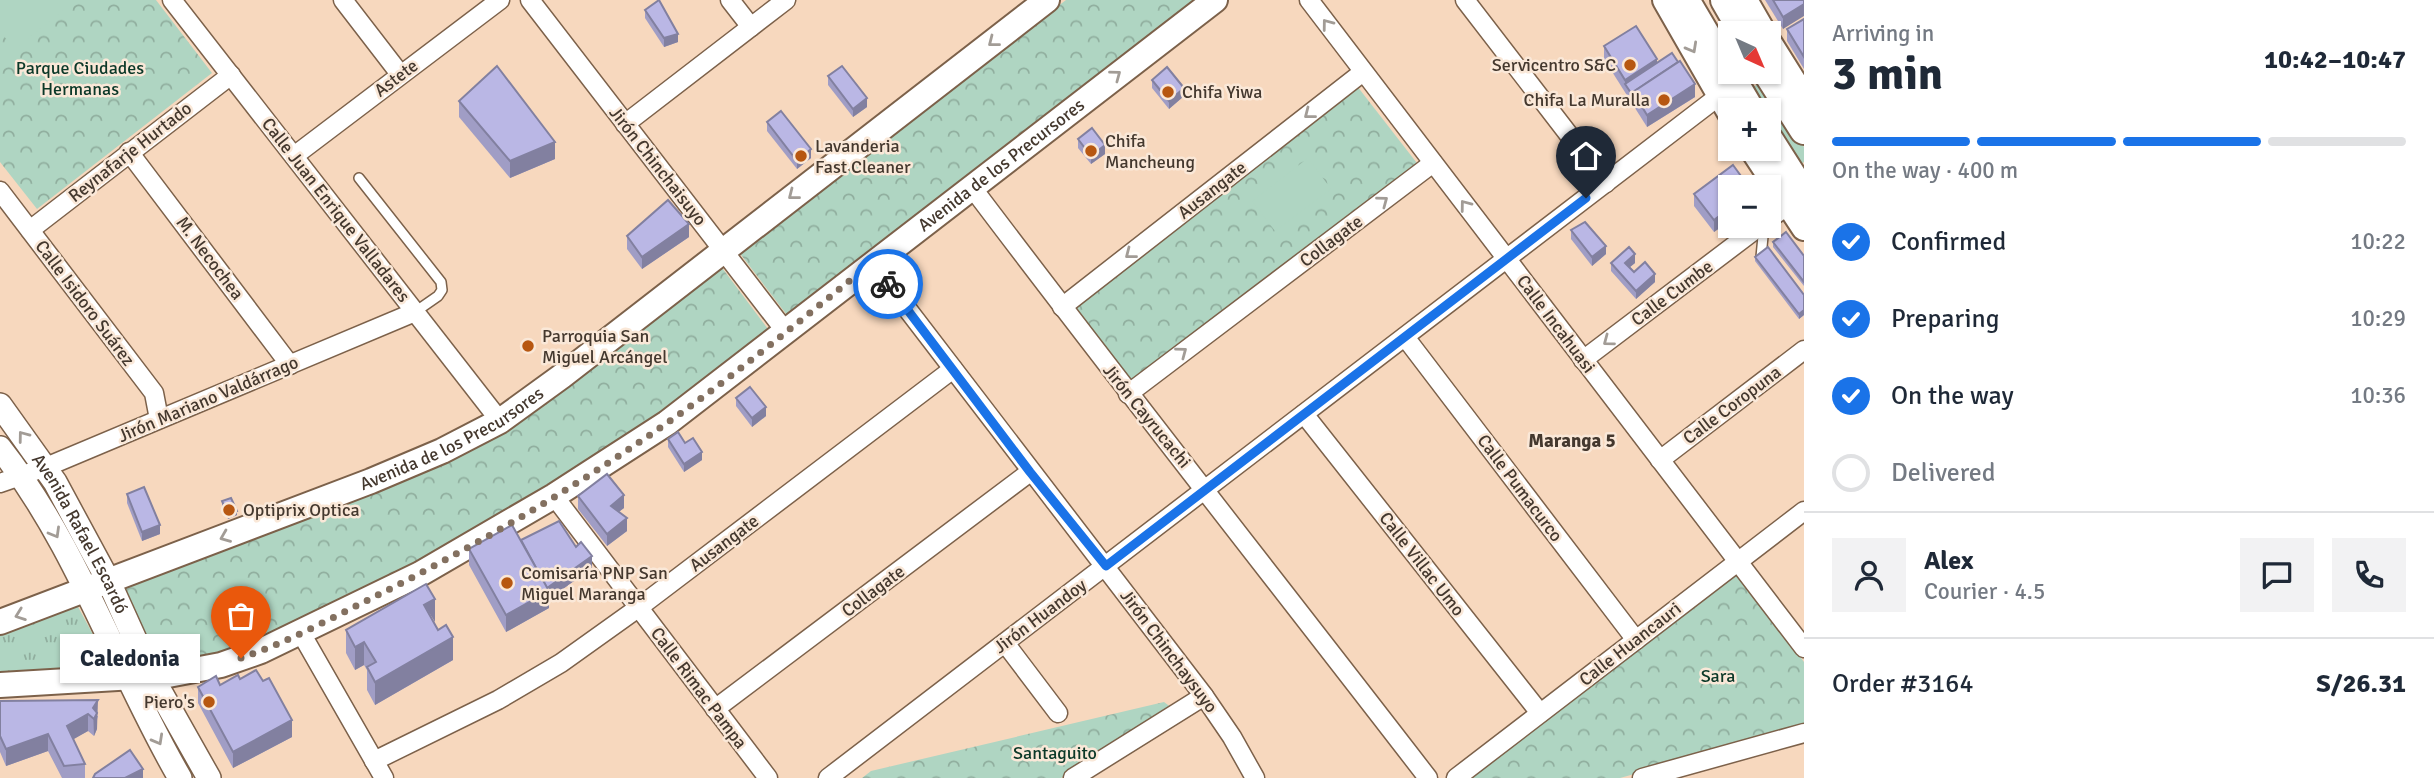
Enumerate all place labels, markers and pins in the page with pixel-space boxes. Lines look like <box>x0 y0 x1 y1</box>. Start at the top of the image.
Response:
place label: Servicentro S&C <box>1492 54 1616 76</box>
marker: Servicentro S&C <box>1622 57 1638 73</box>
place label: Chifa Yiwa <box>1182 81 1262 103</box>
marker: Chifa Yiwa <box>1160 84 1176 100</box>
place label: Chifa La Muralla <box>1524 89 1650 111</box>
marker: Chifa La Muralla <box>1656 92 1672 108</box>
pin <box>1556 126 1616 198</box>
place label: Chifa Mancheung <box>1105 130 1195 173</box>
place label: Lavanderia Fast Cleaner <box>815 135 911 178</box>
marker: Chifa Mancheung <box>1083 143 1099 159</box>
marker: Lavanderia Fast Cleaner <box>793 148 809 164</box>
place label: Parroquia San Miguel Arcángel <box>542 325 668 368</box>
marker: Parroquia San Miguel Arcángel <box>520 338 536 354</box>
place label: Optiprix Optica <box>243 499 360 521</box>
marker: Optiprix Optica <box>221 502 237 518</box>
place label: Comisaría PNP San Miguel Maranga <box>521 562 668 605</box>
marker: Comisaría PNP San Miguel Maranga <box>499 575 515 591</box>
pin <box>211 586 271 658</box>
callout: Caledonia <box>59 634 199 682</box>
place label: Piero's <box>144 691 195 713</box>
marker: Piero's <box>201 694 217 710</box>

